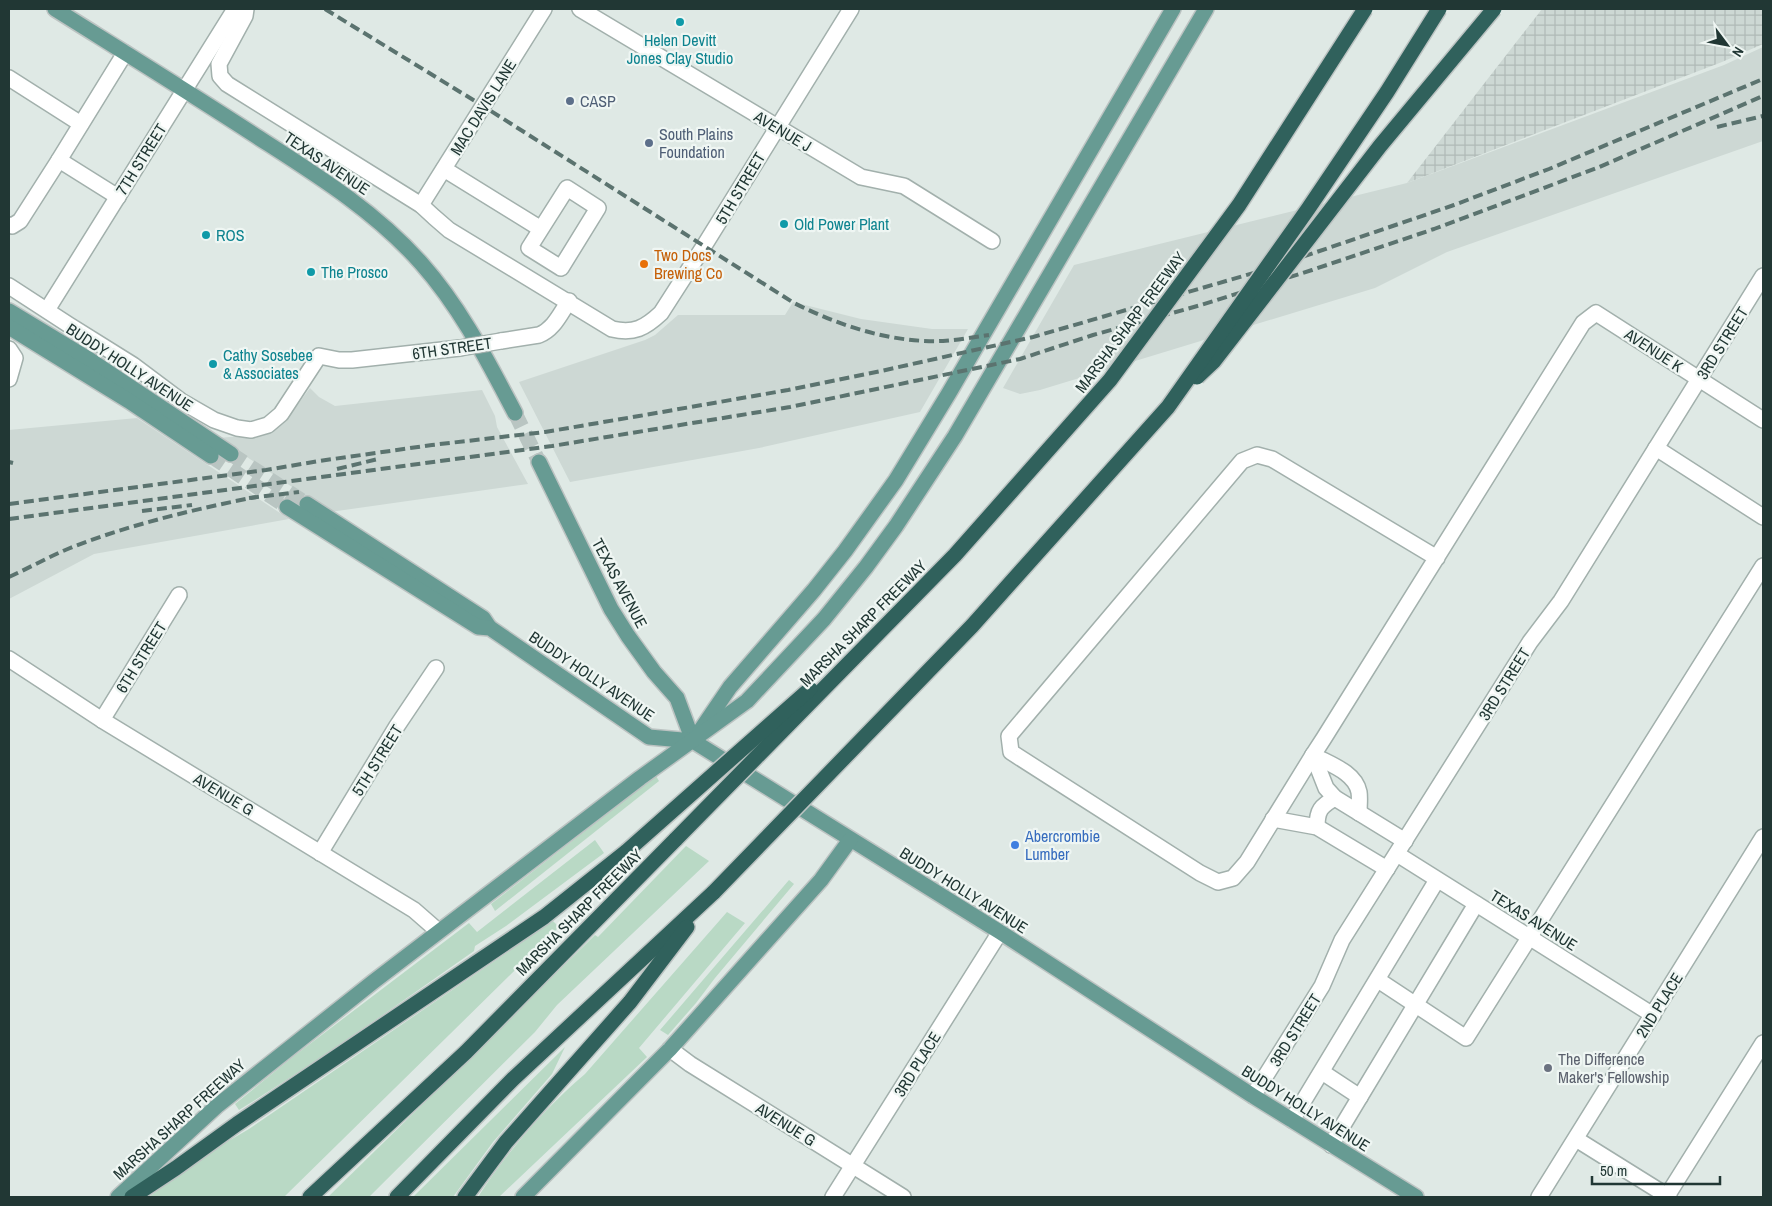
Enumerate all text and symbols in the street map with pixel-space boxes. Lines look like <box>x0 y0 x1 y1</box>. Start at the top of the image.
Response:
marker: Helen Devitt Jones Clay Studio <box>674 16 686 28</box>
north arrow <box>1702 20 1752 70</box>
place label: Helen Devitt Jones Clay Studio <box>627 29 733 69</box>
text: N <box>1728 44 1748 60</box>
street label: MAC DAVIS LANE <box>445 55 521 159</box>
place label: CASP <box>580 90 616 112</box>
marker: CASP <box>564 95 576 107</box>
street label: AVENUE J <box>749 105 816 157</box>
street label: 7TH STREET <box>110 119 172 199</box>
place label: South Plains Foundation <box>659 123 733 163</box>
street label: TEXAS AVENUE <box>280 126 374 200</box>
marker: South Plains Foundation <box>643 137 655 149</box>
street label: 5TH STREET <box>710 148 770 228</box>
place label: Old Power Plant <box>794 213 889 235</box>
marker: Old Power Plant <box>778 218 790 230</box>
place label: ROS <box>216 224 245 246</box>
marker: ROS <box>200 229 212 241</box>
place label: Two Docs Brewing Co <box>654 244 723 284</box>
street label: MARSHA SHARP FREEWAY <box>1070 247 1190 397</box>
marker: Two Docs Brewing Co <box>638 258 650 270</box>
place label: The Prosco <box>321 261 388 283</box>
marker: The Prosco <box>305 266 317 278</box>
street label: 3RD STREET <box>1691 303 1753 383</box>
street label: BUDDY HOLLY AVENUE <box>62 318 198 416</box>
street label: AVENUE K <box>1620 322 1688 377</box>
street label: 6TH STREET <box>411 332 493 364</box>
place label: Cathy Sosebee & Associates <box>223 344 313 384</box>
marker: Cathy Sosebee & Associates <box>207 358 219 370</box>
street label: TEXAS AVENUE <box>587 534 653 632</box>
street label: MARSHA SHARP FREEWAY <box>795 555 931 691</box>
street label: 6TH STREET <box>110 617 172 697</box>
street label: BUDDY HOLLY AVENUE <box>525 626 659 726</box>
street label: 3RD STREET <box>1473 644 1535 724</box>
street label: 5TH STREET <box>346 720 408 800</box>
street label: AVENUE G <box>189 767 258 821</box>
place label: Abercrombie Lumber <box>1024 825 1100 865</box>
marker: Abercrombie Lumber <box>1009 839 1021 851</box>
street label: BUDDY HOLLY AVENUE <box>896 842 1032 938</box>
street label: MARSHA SHARP FREEWAY <box>511 844 647 980</box>
street label: TEXAS AVENUE <box>1486 884 1582 956</box>
street label: 2ND PLACE <box>1630 968 1688 1042</box>
street label: 3RD STREET <box>1264 990 1326 1070</box>
street label: 3RD PLACE <box>888 1027 946 1101</box>
place label: The Difference Maker's Fellowship <box>1558 1048 1669 1088</box>
street label: MARSHA SHARP FREEWAY <box>108 1053 250 1184</box>
street label: BUDDY HOLLY AVENUE <box>1238 1060 1374 1156</box>
marker: The Difference Maker's Fellowship <box>1542 1062 1554 1074</box>
street label: AVENUE G <box>751 1096 820 1151</box>
scale bar <box>1592 1154 1720 1186</box>
text: 50 m <box>1600 1160 1627 1181</box>

